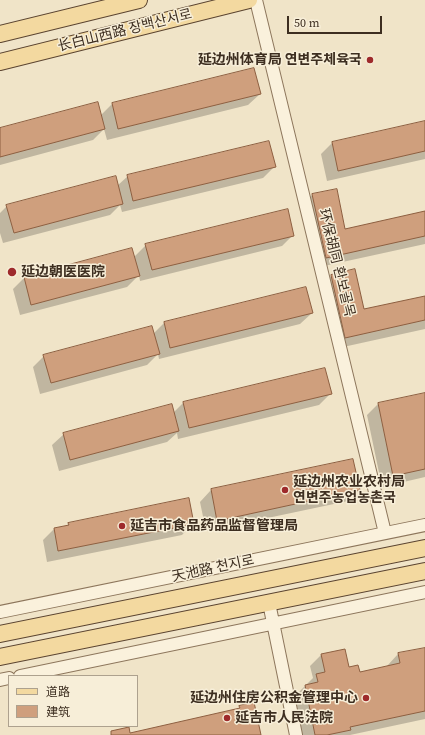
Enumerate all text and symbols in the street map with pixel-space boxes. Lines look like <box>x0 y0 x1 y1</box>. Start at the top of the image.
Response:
street label: 长白山西路 장백산서로 <box>56 6 194 56</box>
scale bar <box>289 8 384 34</box>
text: 50 m <box>294 15 320 31</box>
place label: 延边州体育局 연변주체육국 <box>198 52 362 68</box>
marker: 延边州体育局 연변주체육국 <box>365 55 375 65</box>
street label: 环保胡同 환보골목 <box>314 207 358 319</box>
place label: 延边朝医医院 <box>21 264 105 280</box>
marker: 延边朝医医院 <box>6 266 18 278</box>
place label: 延边州农业农村局 연변주농업농촌국 <box>293 474 405 506</box>
marker: 延边州农业农村局 연변주농업농촌국 <box>280 485 290 495</box>
place label: 延吉市食品药品监督管理局 <box>130 518 298 534</box>
marker: 延吉市食品药品监督管理局 <box>117 521 127 531</box>
street label: 天池路 천지로 <box>170 552 256 586</box>
legend <box>8 675 138 727</box>
text: 道路 <box>46 684 70 700</box>
place label: 延边州住房公积金管理中心 <box>190 690 358 706</box>
marker: 延边州住房公积金管理中心 <box>361 693 371 703</box>
text: 建筑 <box>46 704 70 720</box>
place label: 延吉市人民法院 <box>235 710 333 726</box>
marker: 延吉市人民法院 <box>222 713 232 723</box>

